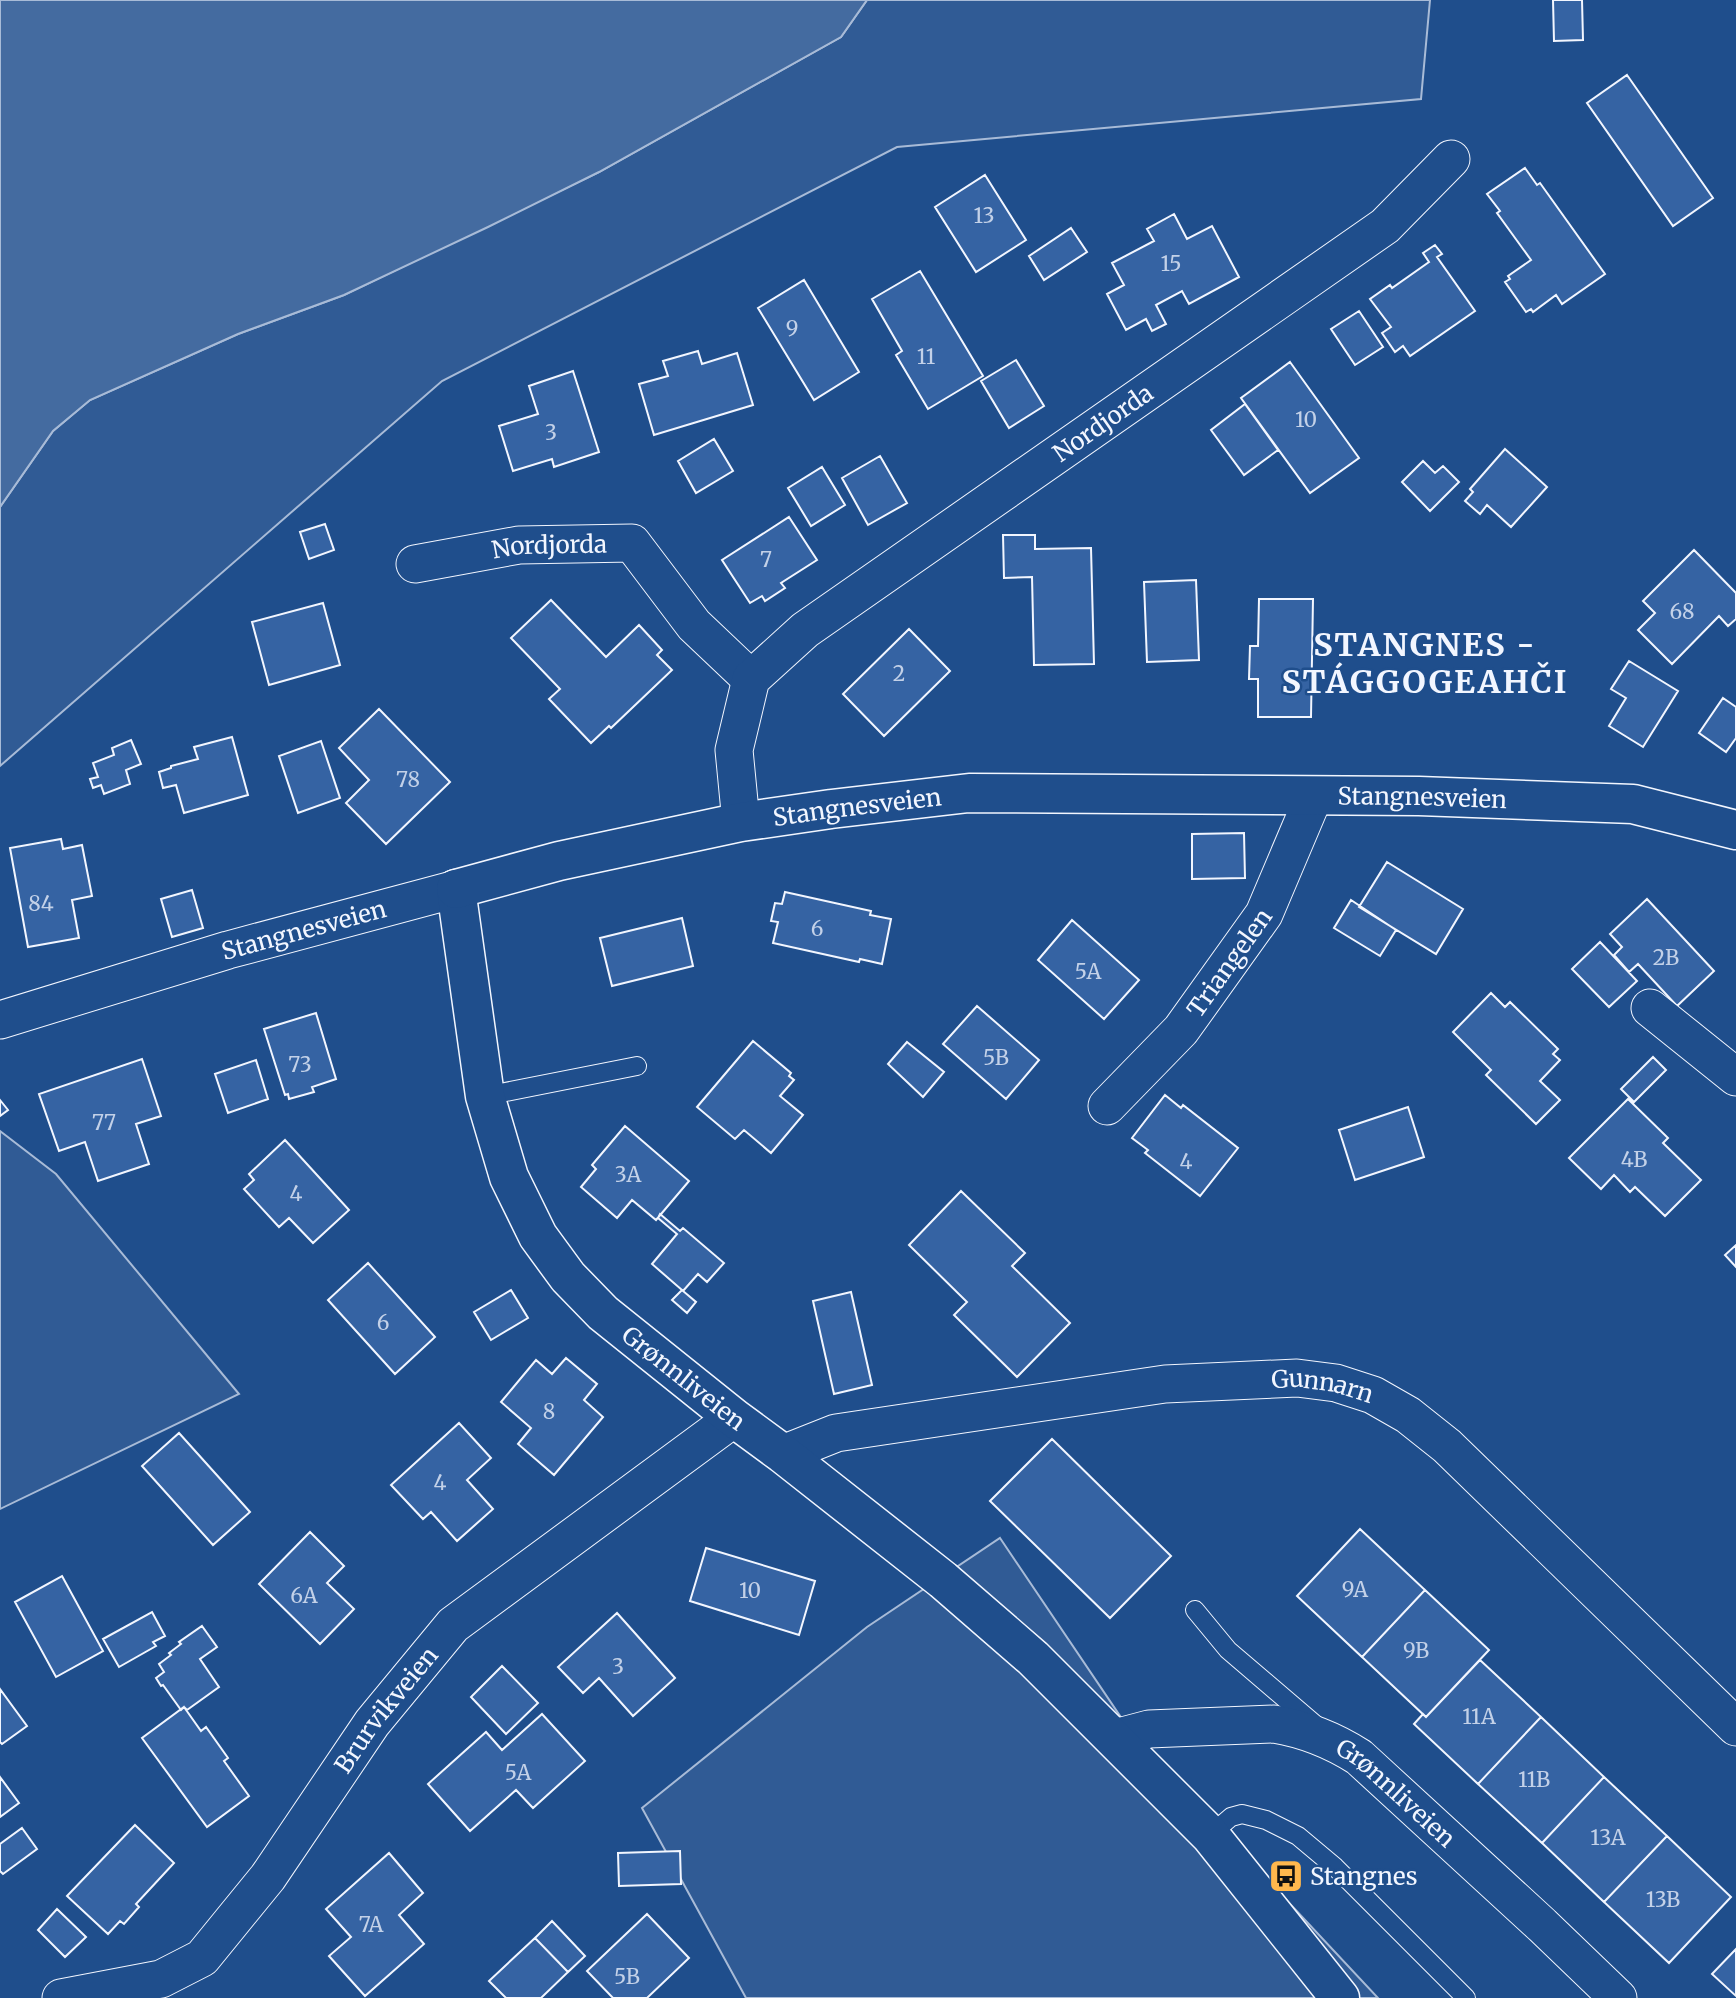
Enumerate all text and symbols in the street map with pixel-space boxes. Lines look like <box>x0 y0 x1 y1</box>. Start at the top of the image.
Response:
house number: 13 <box>974 202 994 229</box>
house number: 15 <box>1160 250 1182 277</box>
house number: 9 <box>786 315 798 342</box>
house number: 11 <box>917 343 935 370</box>
street label: Nordjorda <box>1046 377 1159 468</box>
house number: 10 <box>1295 406 1317 433</box>
house number: 3 <box>545 419 557 446</box>
street label: Nordjorda <box>489 528 607 565</box>
house number: 7 <box>760 546 772 573</box>
house number: 68 <box>1669 598 1695 625</box>
district label: STANGNES - STÁGGOGEAHČI <box>1281 625 1569 702</box>
house number: 2 <box>893 660 905 687</box>
house number: 78 <box>396 766 420 793</box>
street label: Stangnesveien <box>1337 780 1508 815</box>
street label: Stangnesveien <box>771 781 943 833</box>
house number: 84 <box>28 890 54 917</box>
street label: Stangnesveien <box>218 893 390 967</box>
street label: Triangelen <box>1180 902 1279 1023</box>
house number: 6 <box>811 915 823 942</box>
house number: 2B <box>1653 944 1679 971</box>
house number: 5A <box>1075 958 1101 985</box>
house number: 5B <box>983 1044 1009 1071</box>
house number: 73 <box>288 1051 312 1078</box>
house number: 77 <box>92 1109 116 1136</box>
house number: 4B <box>1621 1146 1647 1173</box>
house number: 4 <box>1180 1148 1193 1175</box>
house number: 3A <box>615 1161 641 1188</box>
house number: 4 <box>290 1180 303 1207</box>
house number: 6 <box>377 1309 389 1336</box>
street label: Grønnliveien <box>616 1319 752 1437</box>
street label: Gunnarn <box>1271 1362 1378 1410</box>
house number: 8 <box>543 1398 555 1425</box>
house number: 4 <box>434 1469 447 1496</box>
house number: 9A <box>1342 1576 1368 1603</box>
house number: 10 <box>739 1577 761 1604</box>
house number: 6A <box>290 1582 318 1609</box>
house number: 9B <box>1403 1637 1429 1664</box>
street label: Brurvikveien <box>327 1640 444 1779</box>
house number: 3 <box>612 1653 624 1680</box>
house number: 11A <box>1462 1703 1496 1730</box>
street label: Grønnliveien <box>1331 1731 1462 1854</box>
house number: 5A <box>505 1759 531 1786</box>
house number: 11B <box>1518 1766 1550 1793</box>
house number: 13A <box>1590 1824 1626 1851</box>
bus stop icon: Stangnes <box>1267 1857 1305 1895</box>
place label: Stangnes <box>1310 1861 1417 1892</box>
house number: 13B <box>1646 1886 1680 1913</box>
house number: 7A <box>359 1911 384 1938</box>
house number: 5B <box>614 1963 640 1990</box>

